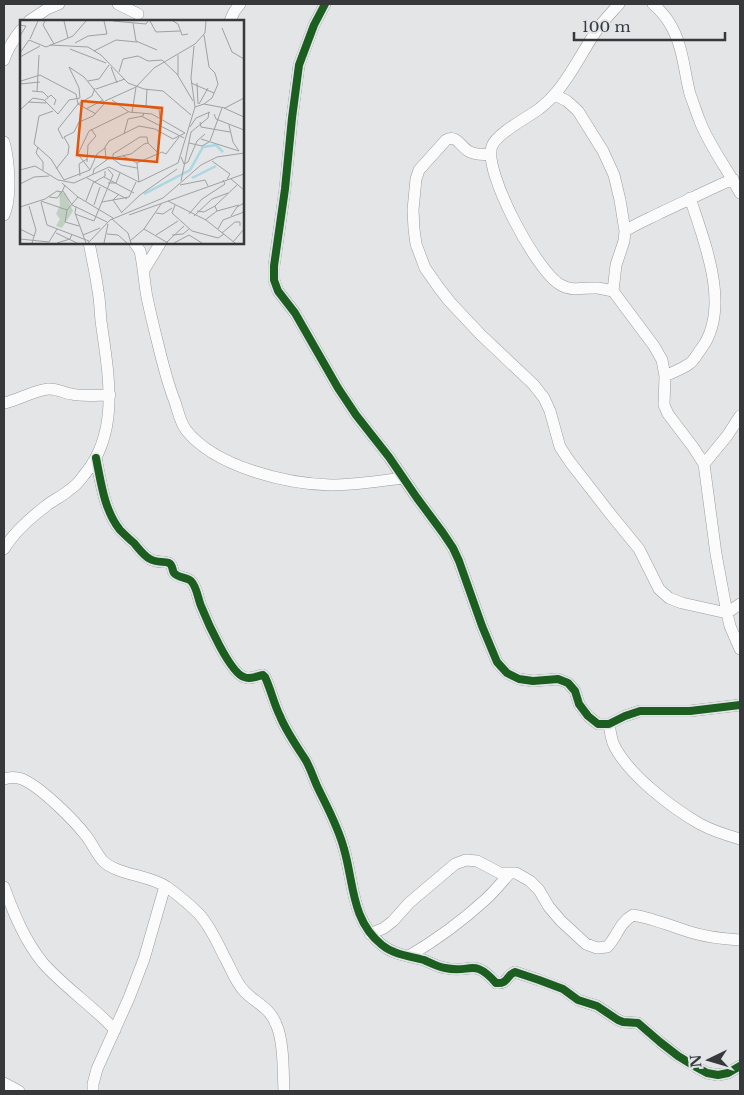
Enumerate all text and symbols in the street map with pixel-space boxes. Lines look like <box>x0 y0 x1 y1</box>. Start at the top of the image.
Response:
scale bar <box>574 10 725 42</box>
text: 100 m <box>582 17 631 36</box>
inset map <box>20 20 244 244</box>
north arrow <box>684 1035 734 1085</box>
text: N <box>687 1054 706 1068</box>

